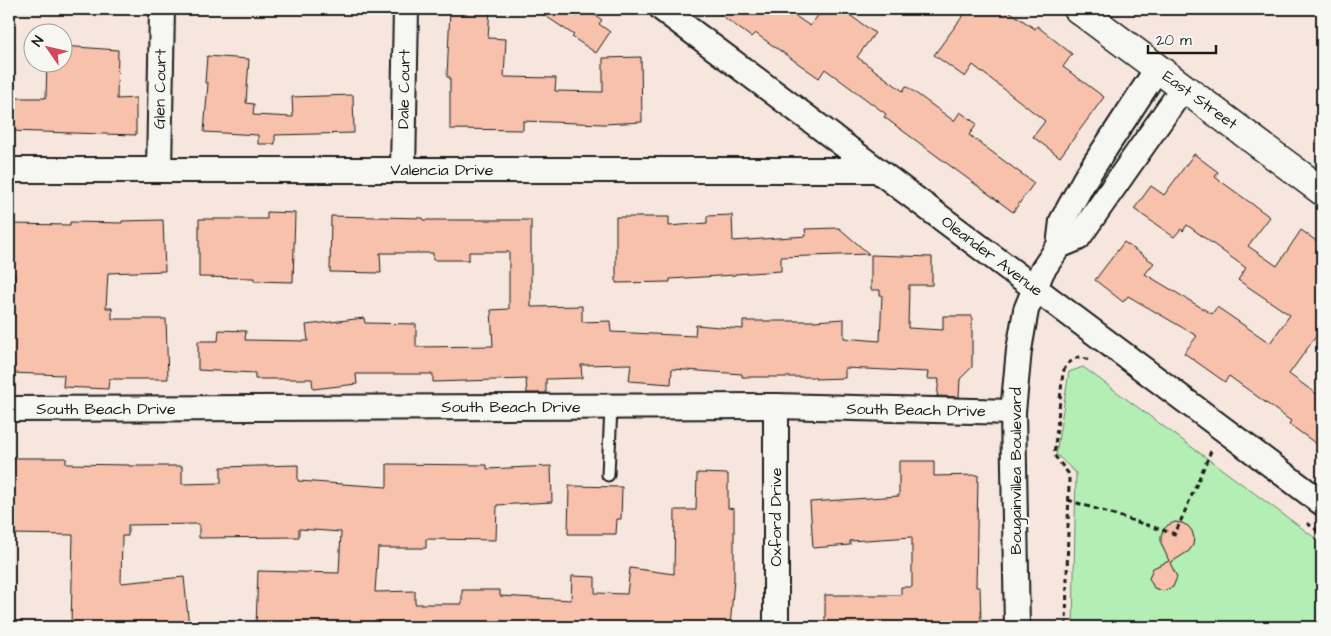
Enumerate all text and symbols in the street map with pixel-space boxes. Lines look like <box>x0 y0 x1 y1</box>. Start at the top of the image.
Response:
north arrow <box>22 22 72 72</box>
scale bar <box>1148 22 1216 54</box>
text: 20 m <box>1156 30 1192 51</box>
text: N <box>27 32 49 51</box>
street label: Glen Court <box>148 48 172 129</box>
street label: Dale Court <box>392 48 416 129</box>
street label: East Street <box>1158 65 1242 135</box>
street label: Valencia Drive <box>390 159 494 181</box>
street label: Oleander Avenue <box>937 210 1048 302</box>
street label: Bougainvillea Boulevard <box>1005 387 1028 555</box>
street label: South Beach Drive <box>441 396 581 418</box>
street label: South Beach Drive <box>36 398 176 420</box>
street label: South Beach Drive <box>846 398 986 422</box>
street label: Oxford Drive <box>765 467 787 566</box>

